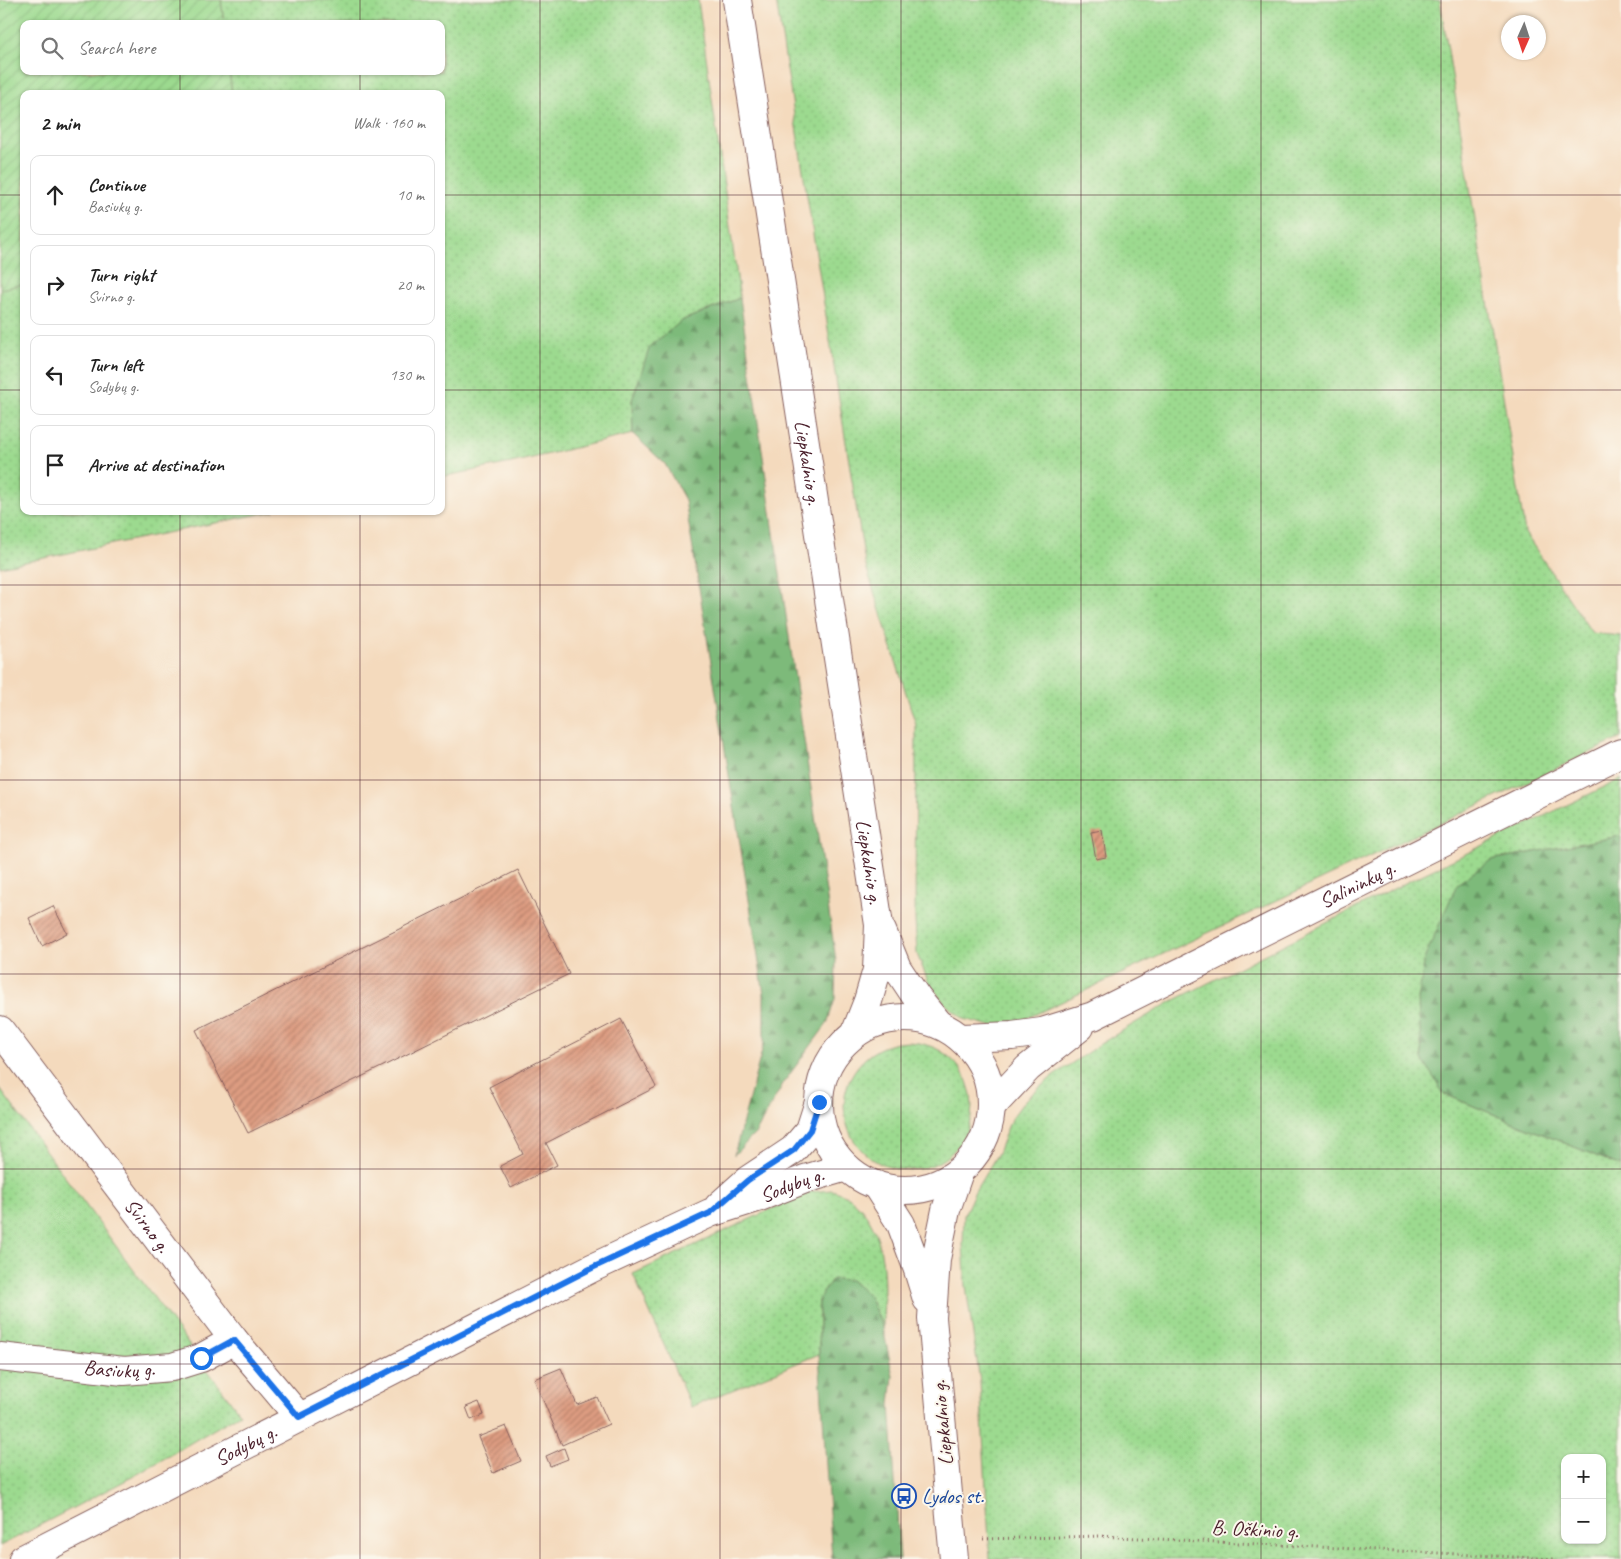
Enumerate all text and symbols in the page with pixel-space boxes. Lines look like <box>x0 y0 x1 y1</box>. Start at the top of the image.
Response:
north arrow <box>1501 15 1546 60</box>
search box <box>20 20 445 75</box>
icon: search <box>38 34 66 62</box>
text: Search here <box>78 36 155 60</box>
text: 2 min <box>40 110 80 136</box>
text: Walk · 160 m <box>353 113 425 133</box>
text: Continue <box>88 173 145 197</box>
icon: ahead <box>41 181 69 209</box>
text: 10 m <box>397 185 424 205</box>
text: Basiukų g. <box>88 197 142 217</box>
text: Turn right <box>88 263 155 287</box>
icon: right <box>41 271 69 299</box>
text: 20 m <box>397 275 424 295</box>
text: Svirno g. <box>88 287 135 307</box>
text: Turn left <box>88 353 143 377</box>
icon: left <box>41 361 69 389</box>
text: 130 m <box>390 365 424 385</box>
text: Sodybų g. <box>88 377 139 397</box>
street label: Liepkalnio g. <box>789 418 827 508</box>
icon: arrive <box>41 451 69 479</box>
text: Arrive at destination <box>88 453 224 477</box>
street label: Liepkalnio g. <box>850 818 889 907</box>
street label: Salininkų g. <box>1315 854 1400 914</box>
route end <box>808 1091 831 1114</box>
street label: Sodybų g. <box>756 1161 828 1209</box>
street label: Svirno g. <box>119 1193 177 1259</box>
route start <box>190 1347 213 1370</box>
street label: Basiukų g. <box>82 1354 157 1384</box>
street label: Liepkalnio g. <box>925 1379 959 1467</box>
street label: Sodybų g. <box>210 1418 282 1472</box>
map controls <box>1561 1454 1606 1544</box>
button: + <box>1561 1454 1606 1499</box>
bus stop icon: Lydos st. <box>891 1483 917 1509</box>
place label: Lydos st. <box>922 1483 985 1509</box>
button: − <box>1561 1499 1606 1544</box>
street label: B. Oškinio g. <box>1211 1514 1300 1544</box>

